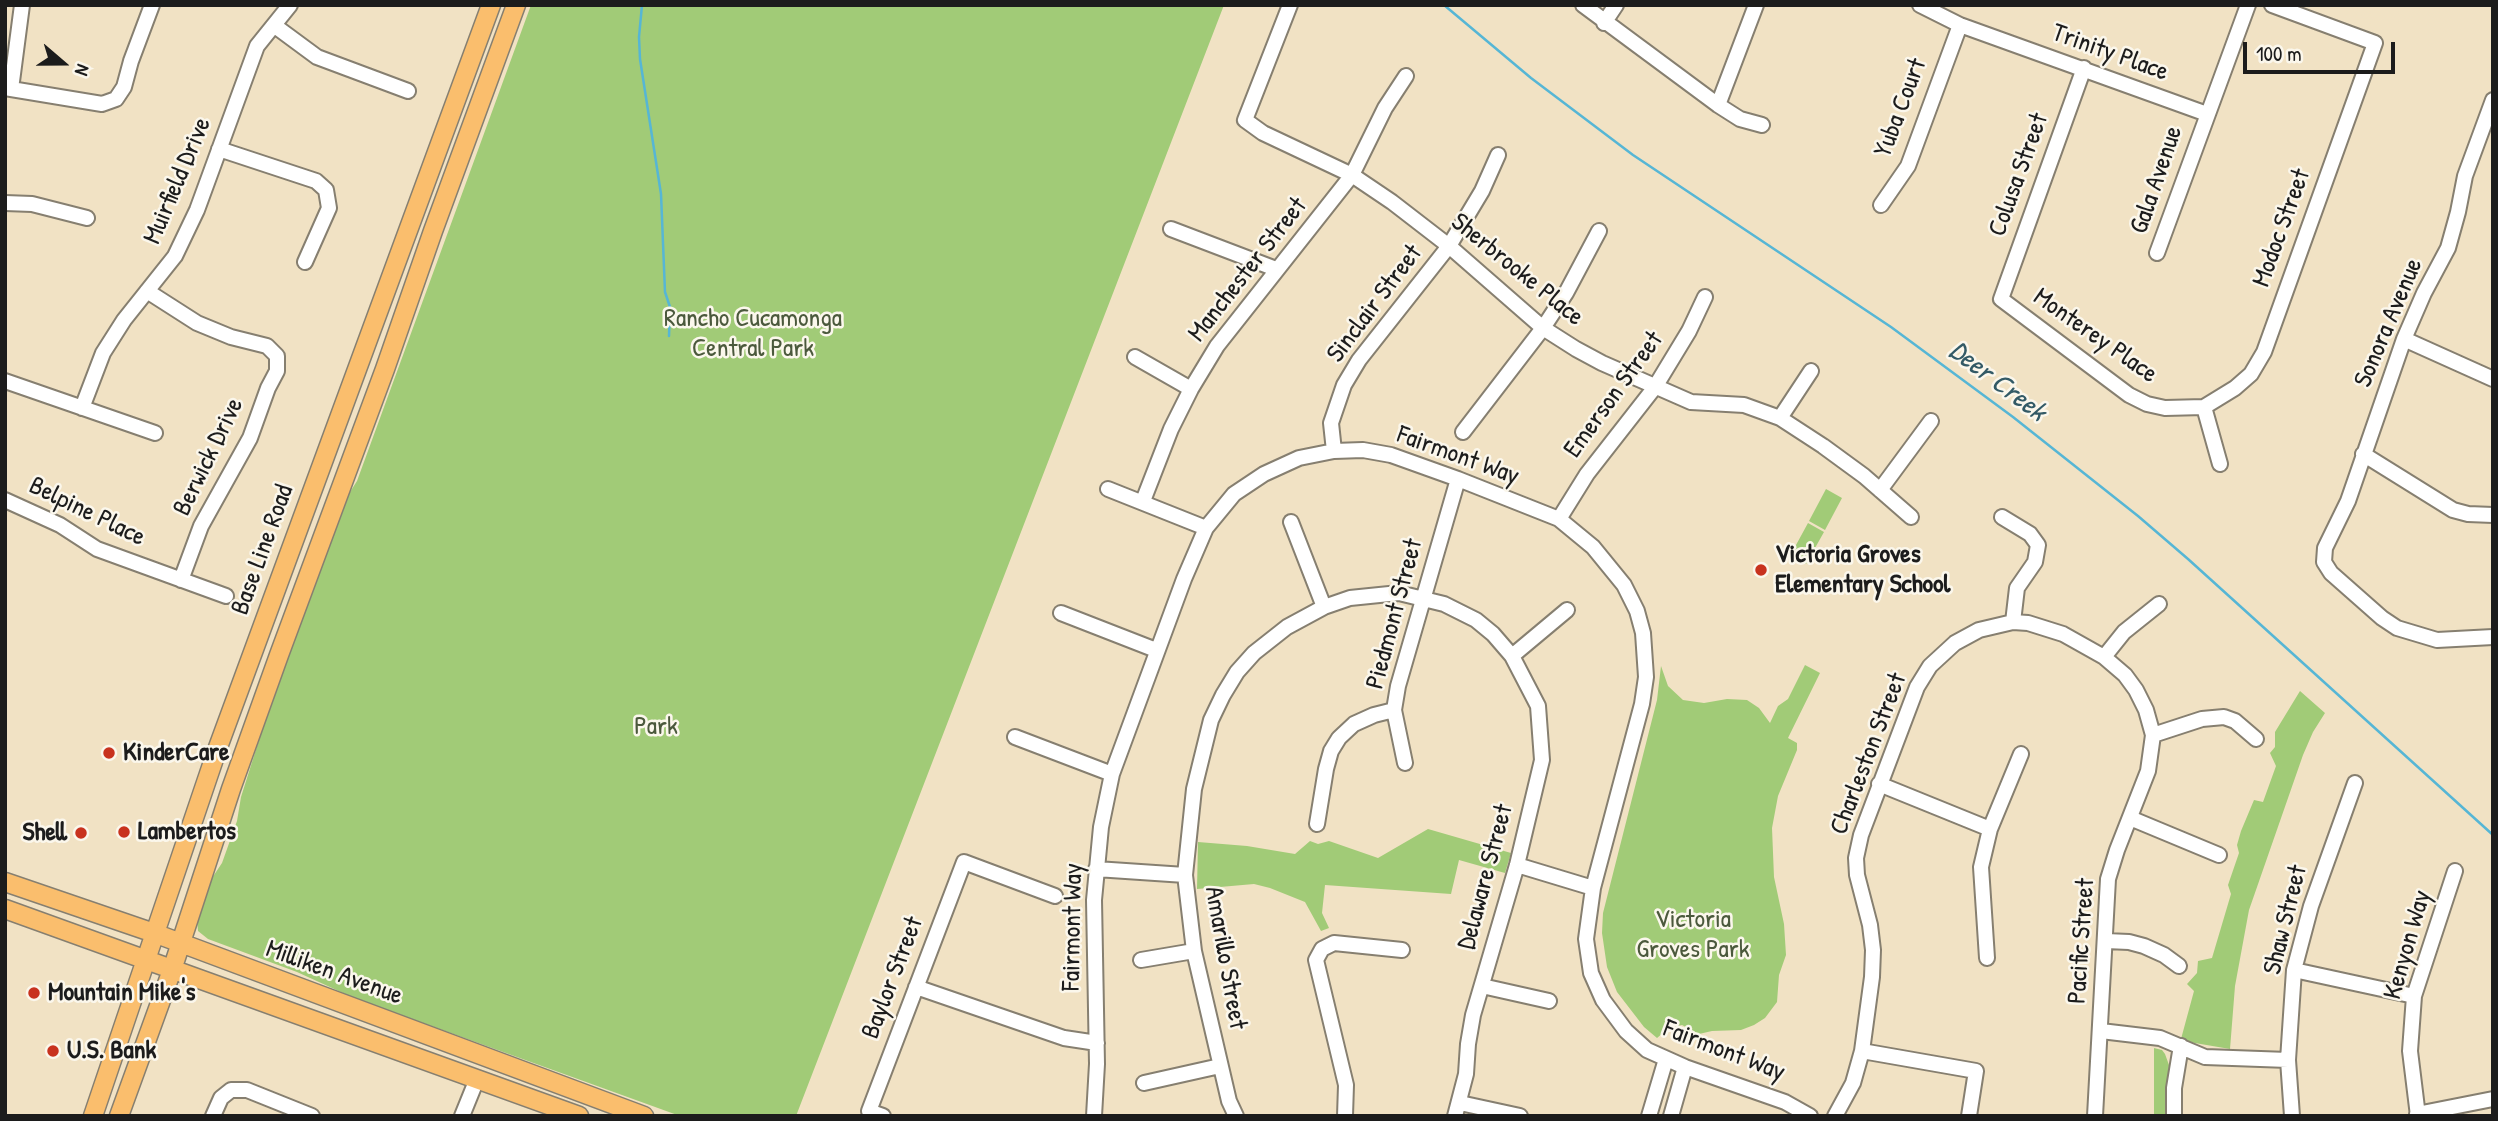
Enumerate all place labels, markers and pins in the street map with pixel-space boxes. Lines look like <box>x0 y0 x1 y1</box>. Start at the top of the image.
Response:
place label: Victoria Groves Elementary School <box>1775 539 1950 600</box>
marker: Victoria Groves Elementary School <box>1753 562 1769 578</box>
place label: KinderCare <box>123 737 229 769</box>
marker: KinderCare <box>101 745 117 761</box>
place label: Lambertos <box>138 816 236 848</box>
place label: Shell <box>23 817 67 849</box>
marker: Lambertos <box>116 824 132 840</box>
marker: Shell <box>73 825 89 841</box>
place label: Mountain Mike's <box>48 977 195 1009</box>
marker: Mountain Mike's <box>26 985 42 1001</box>
place label: U.S. Bank <box>67 1035 156 1067</box>
marker: U.S. Bank <box>45 1043 61 1059</box>

